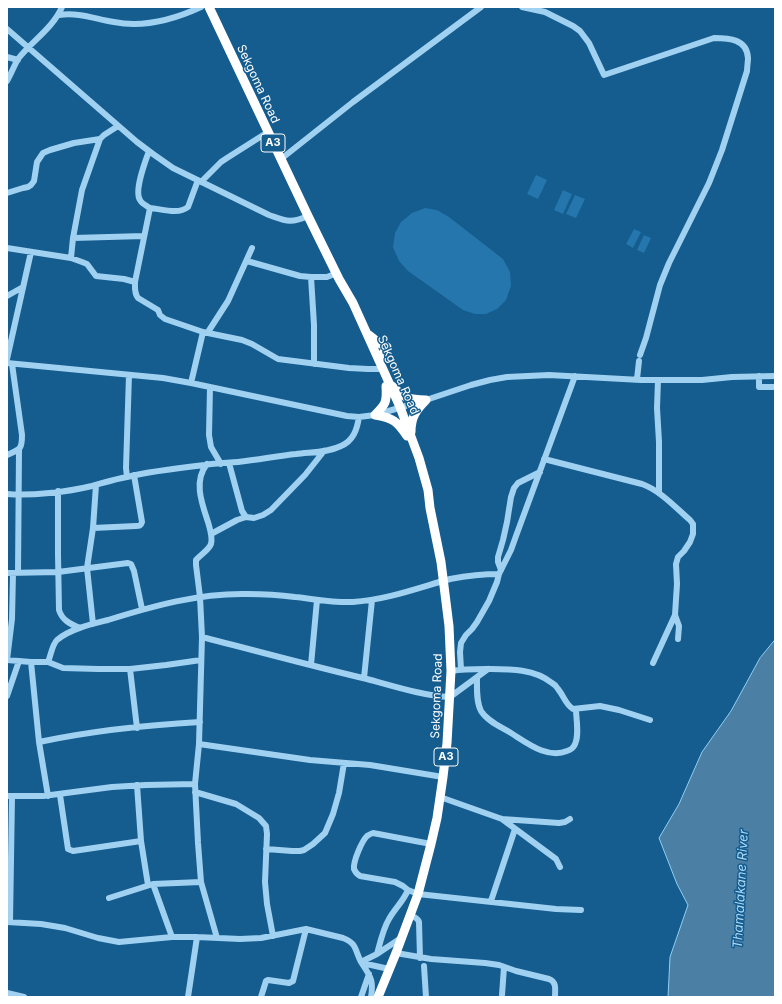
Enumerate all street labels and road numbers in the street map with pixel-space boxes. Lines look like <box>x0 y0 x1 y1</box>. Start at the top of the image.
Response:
street label: Sekgoma Road <box>233 42 283 126</box>
road number: A3 <box>261 134 285 152</box>
street label: Sekgoma Road <box>374 333 422 417</box>
street label: Sekgoma Road <box>428 653 446 739</box>
road number: A3 <box>434 748 458 766</box>

